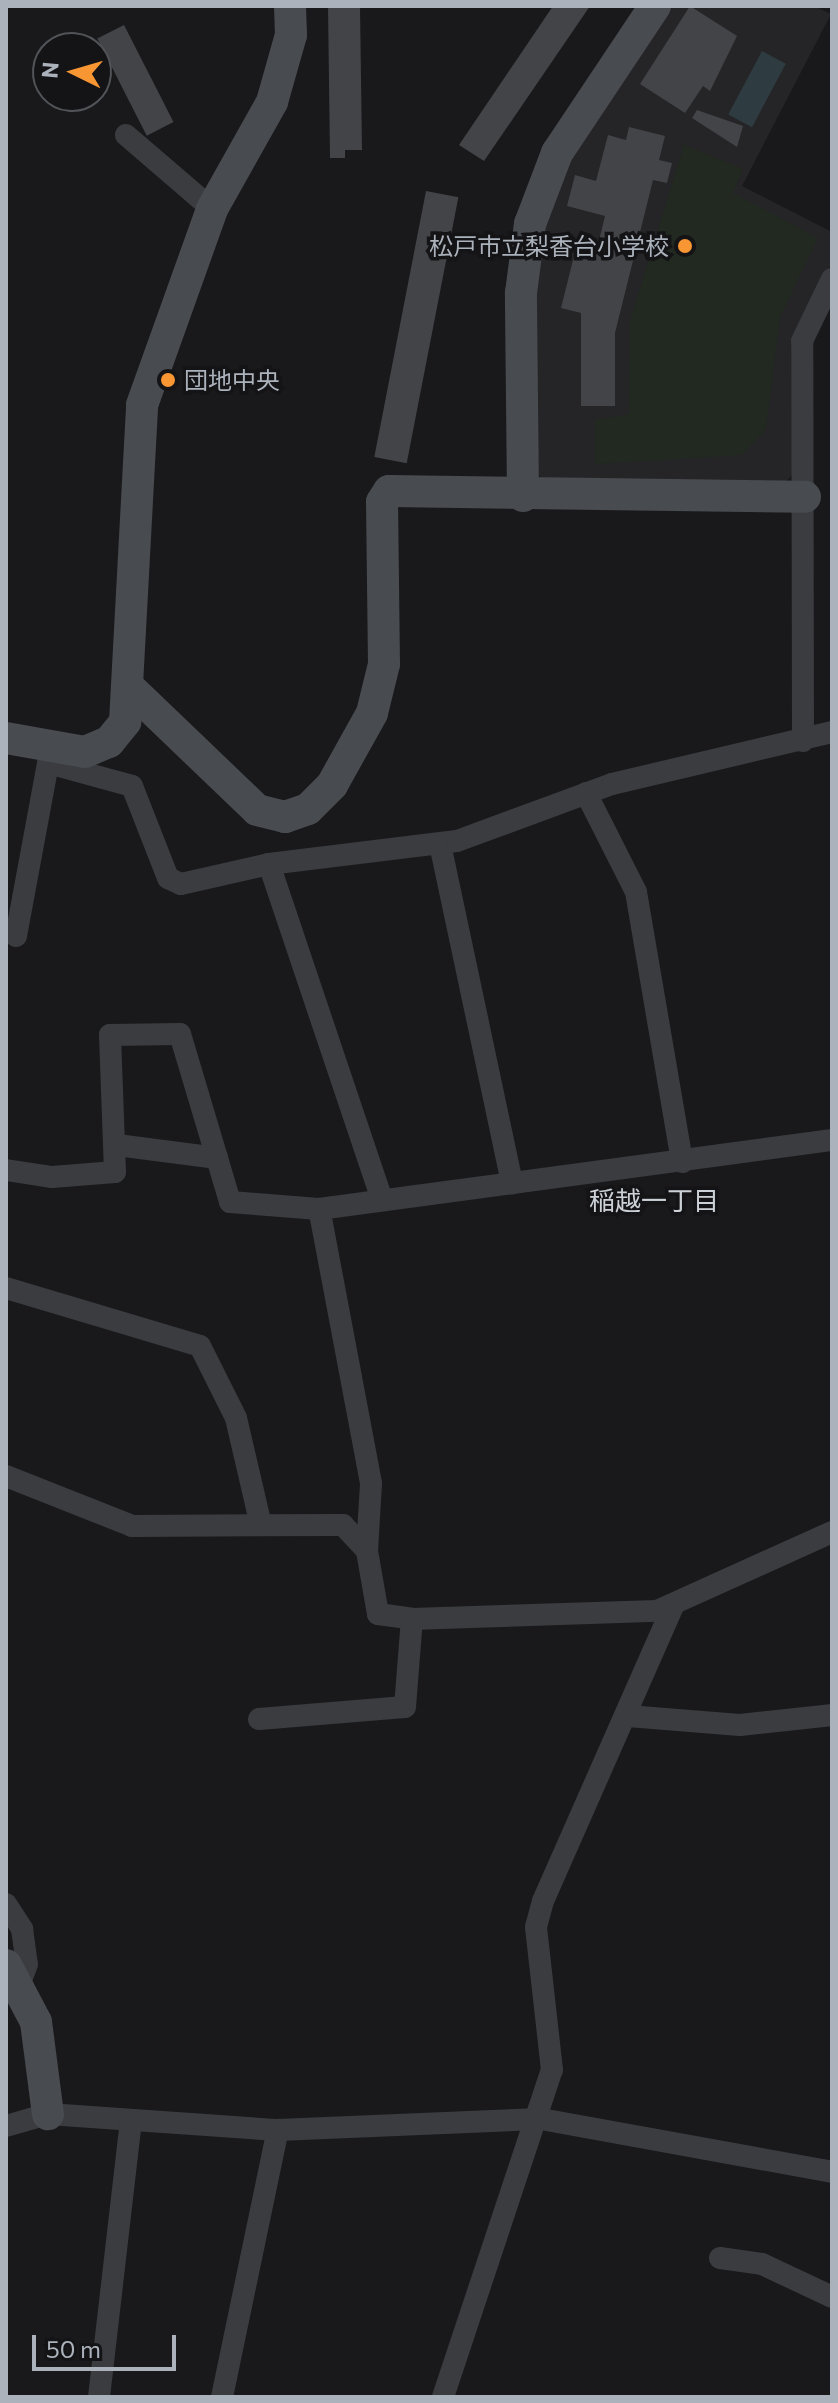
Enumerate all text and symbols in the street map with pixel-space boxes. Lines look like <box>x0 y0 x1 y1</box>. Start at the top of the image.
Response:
north arrow <box>32 32 112 112</box>
text: N <box>35 61 64 79</box>
place label: 松戸市立梨香台小学校 <box>429 232 669 260</box>
marker: 松戸市立梨香台小学校 <box>676 237 694 255</box>
place label: 団地中央 <box>184 366 280 394</box>
marker: 団地中央 <box>159 371 177 389</box>
district label: 稲越一丁目 <box>589 1184 719 1216</box>
scale bar <box>36 2319 180 2369</box>
text: 50 m <box>46 2334 101 2363</box>

